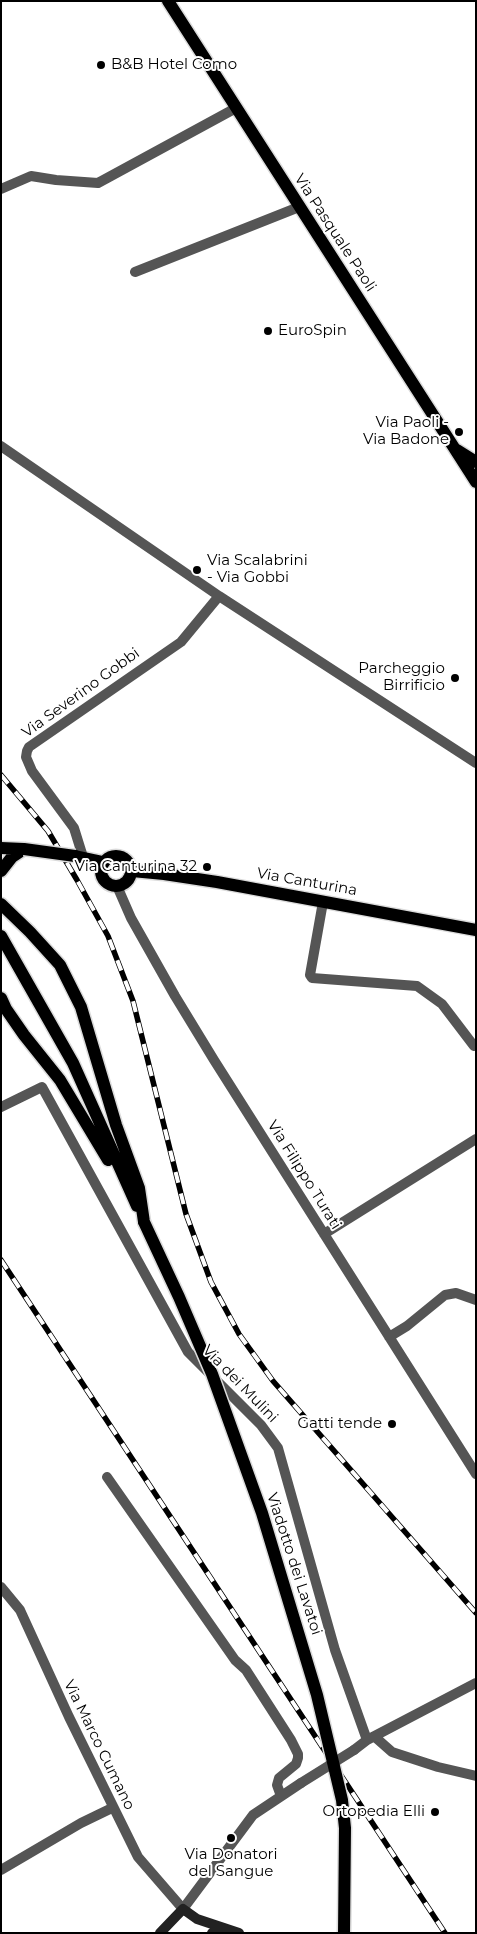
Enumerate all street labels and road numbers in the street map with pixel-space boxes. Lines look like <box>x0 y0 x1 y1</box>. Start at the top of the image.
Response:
street label: Via Pasquale Paoli <box>290 171 380 295</box>
street label: Via Severino Gobbi <box>19 644 143 742</box>
street label: Via Canturina <box>255 864 359 900</box>
street label: Via Filippo Turati <box>263 1117 345 1233</box>
street label: Via dei Mulini <box>198 1341 282 1427</box>
street label: Viadotto dei Lavatoi <box>263 1491 325 1637</box>
street label: Via Marco Cumano <box>60 1677 138 1813</box>

